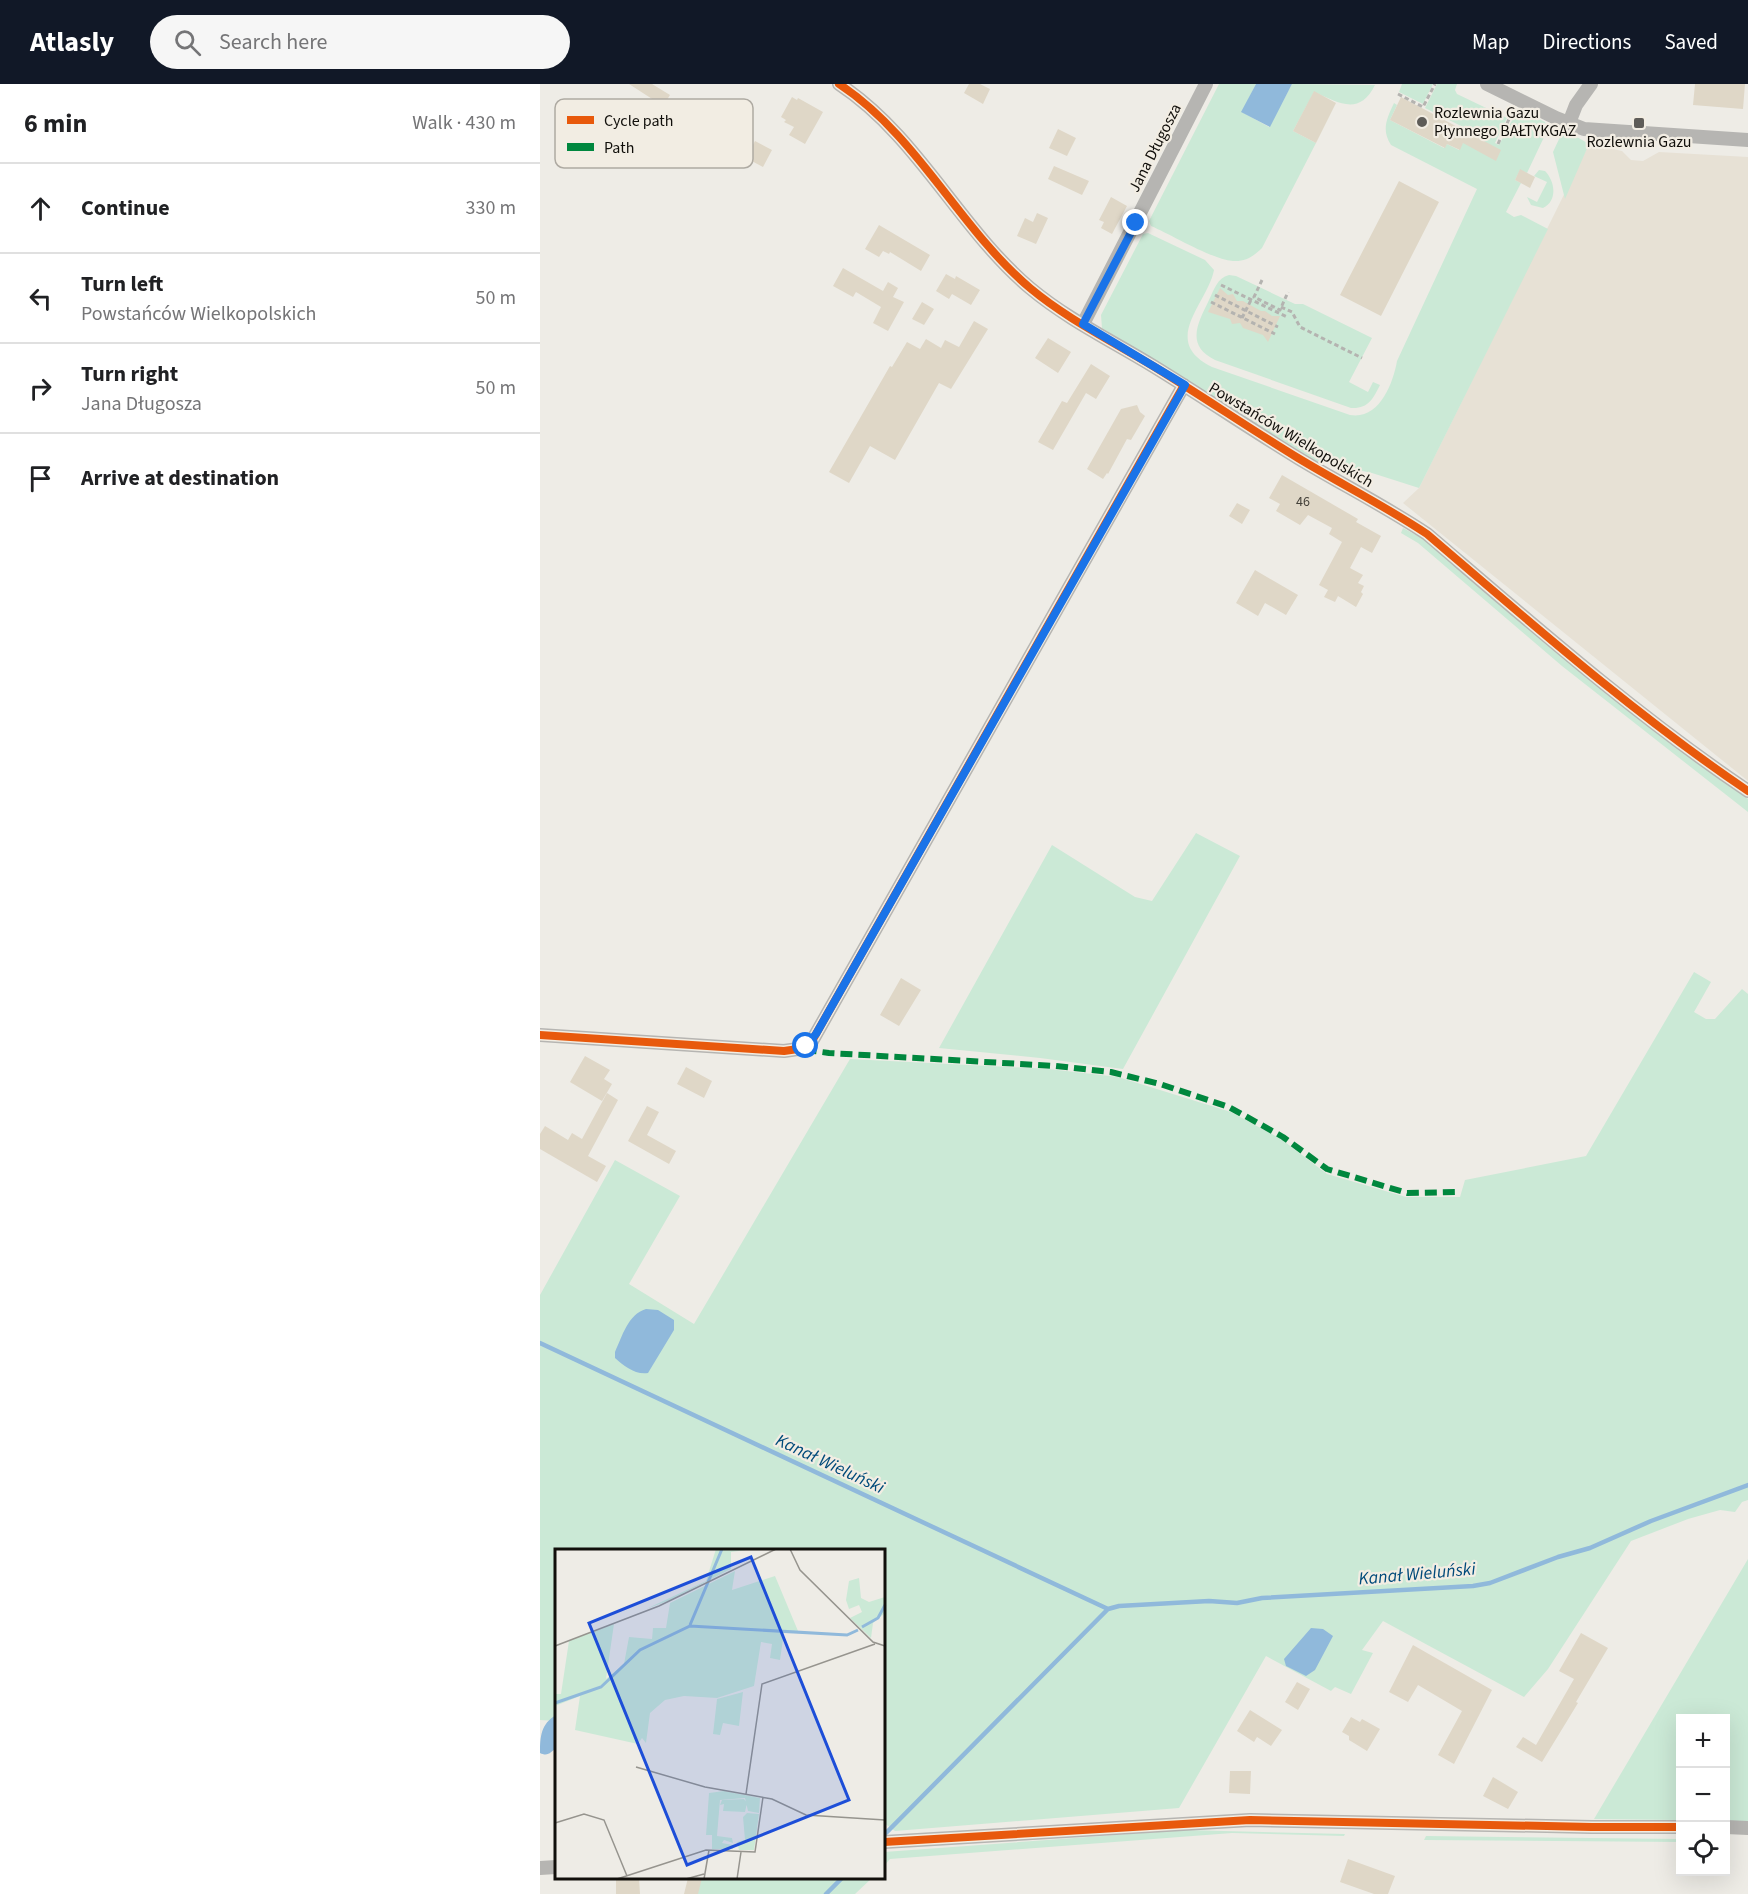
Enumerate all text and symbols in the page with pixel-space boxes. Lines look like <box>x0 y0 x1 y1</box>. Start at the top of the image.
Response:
search box <box>150 15 570 69</box>
text: Atlasly <box>30 22 114 62</box>
icon: search <box>171 26 204 59</box>
text: Search here <box>219 26 328 58</box>
text: Map <box>1472 27 1510 57</box>
text: Directions <box>1543 27 1631 57</box>
text: Saved <box>1664 27 1718 57</box>
legend <box>555 99 753 168</box>
street label: Jana Długosza <box>1123 100 1187 196</box>
place label: Rozlewnia Gazu Płynnego BAŁTYKGAZ <box>1434 102 1576 142</box>
text: 6 min <box>24 105 87 142</box>
text: Walk · 430 m <box>412 109 516 137</box>
text: Cycle path <box>604 110 673 132</box>
marker: Rozlewnia Gazu Płynnego BAŁTYKGAZ <box>1415 115 1429 129</box>
marker: Rozlewnia Gazu <box>1632 116 1646 130</box>
place label: Rozlewnia Gazu <box>1586 131 1692 153</box>
text: Path <box>604 137 634 159</box>
icon: ahead <box>24 192 57 225</box>
text: Continue <box>81 192 170 224</box>
text: 330 m <box>466 194 516 222</box>
route end <box>1122 209 1148 235</box>
text: Turn left <box>81 268 163 300</box>
icon: left <box>24 282 57 315</box>
text: 50 m <box>476 284 516 312</box>
text: Powstańców Wielkopolskich <box>81 300 316 328</box>
text: Turn right <box>81 358 178 390</box>
icon: right <box>24 372 57 405</box>
text: 50 m <box>476 374 516 402</box>
street label: Powstańców Wielkopolskich <box>1205 377 1377 493</box>
text: Jana Długosza <box>81 390 202 418</box>
icon: arrive <box>24 462 57 495</box>
text: Arrive at destination <box>81 462 279 494</box>
house number: 46 <box>1296 492 1310 512</box>
route start <box>792 1032 818 1058</box>
water label: Kanał Wieluński <box>772 1428 889 1500</box>
inset map <box>555 1549 885 1879</box>
water label: Kanał Wieluński <box>1357 1556 1477 1592</box>
map controls <box>1676 1714 1730 1876</box>
button: + <box>1676 1714 1730 1768</box>
button: − <box>1676 1768 1730 1822</box>
button: locate <box>1676 1822 1730 1876</box>

